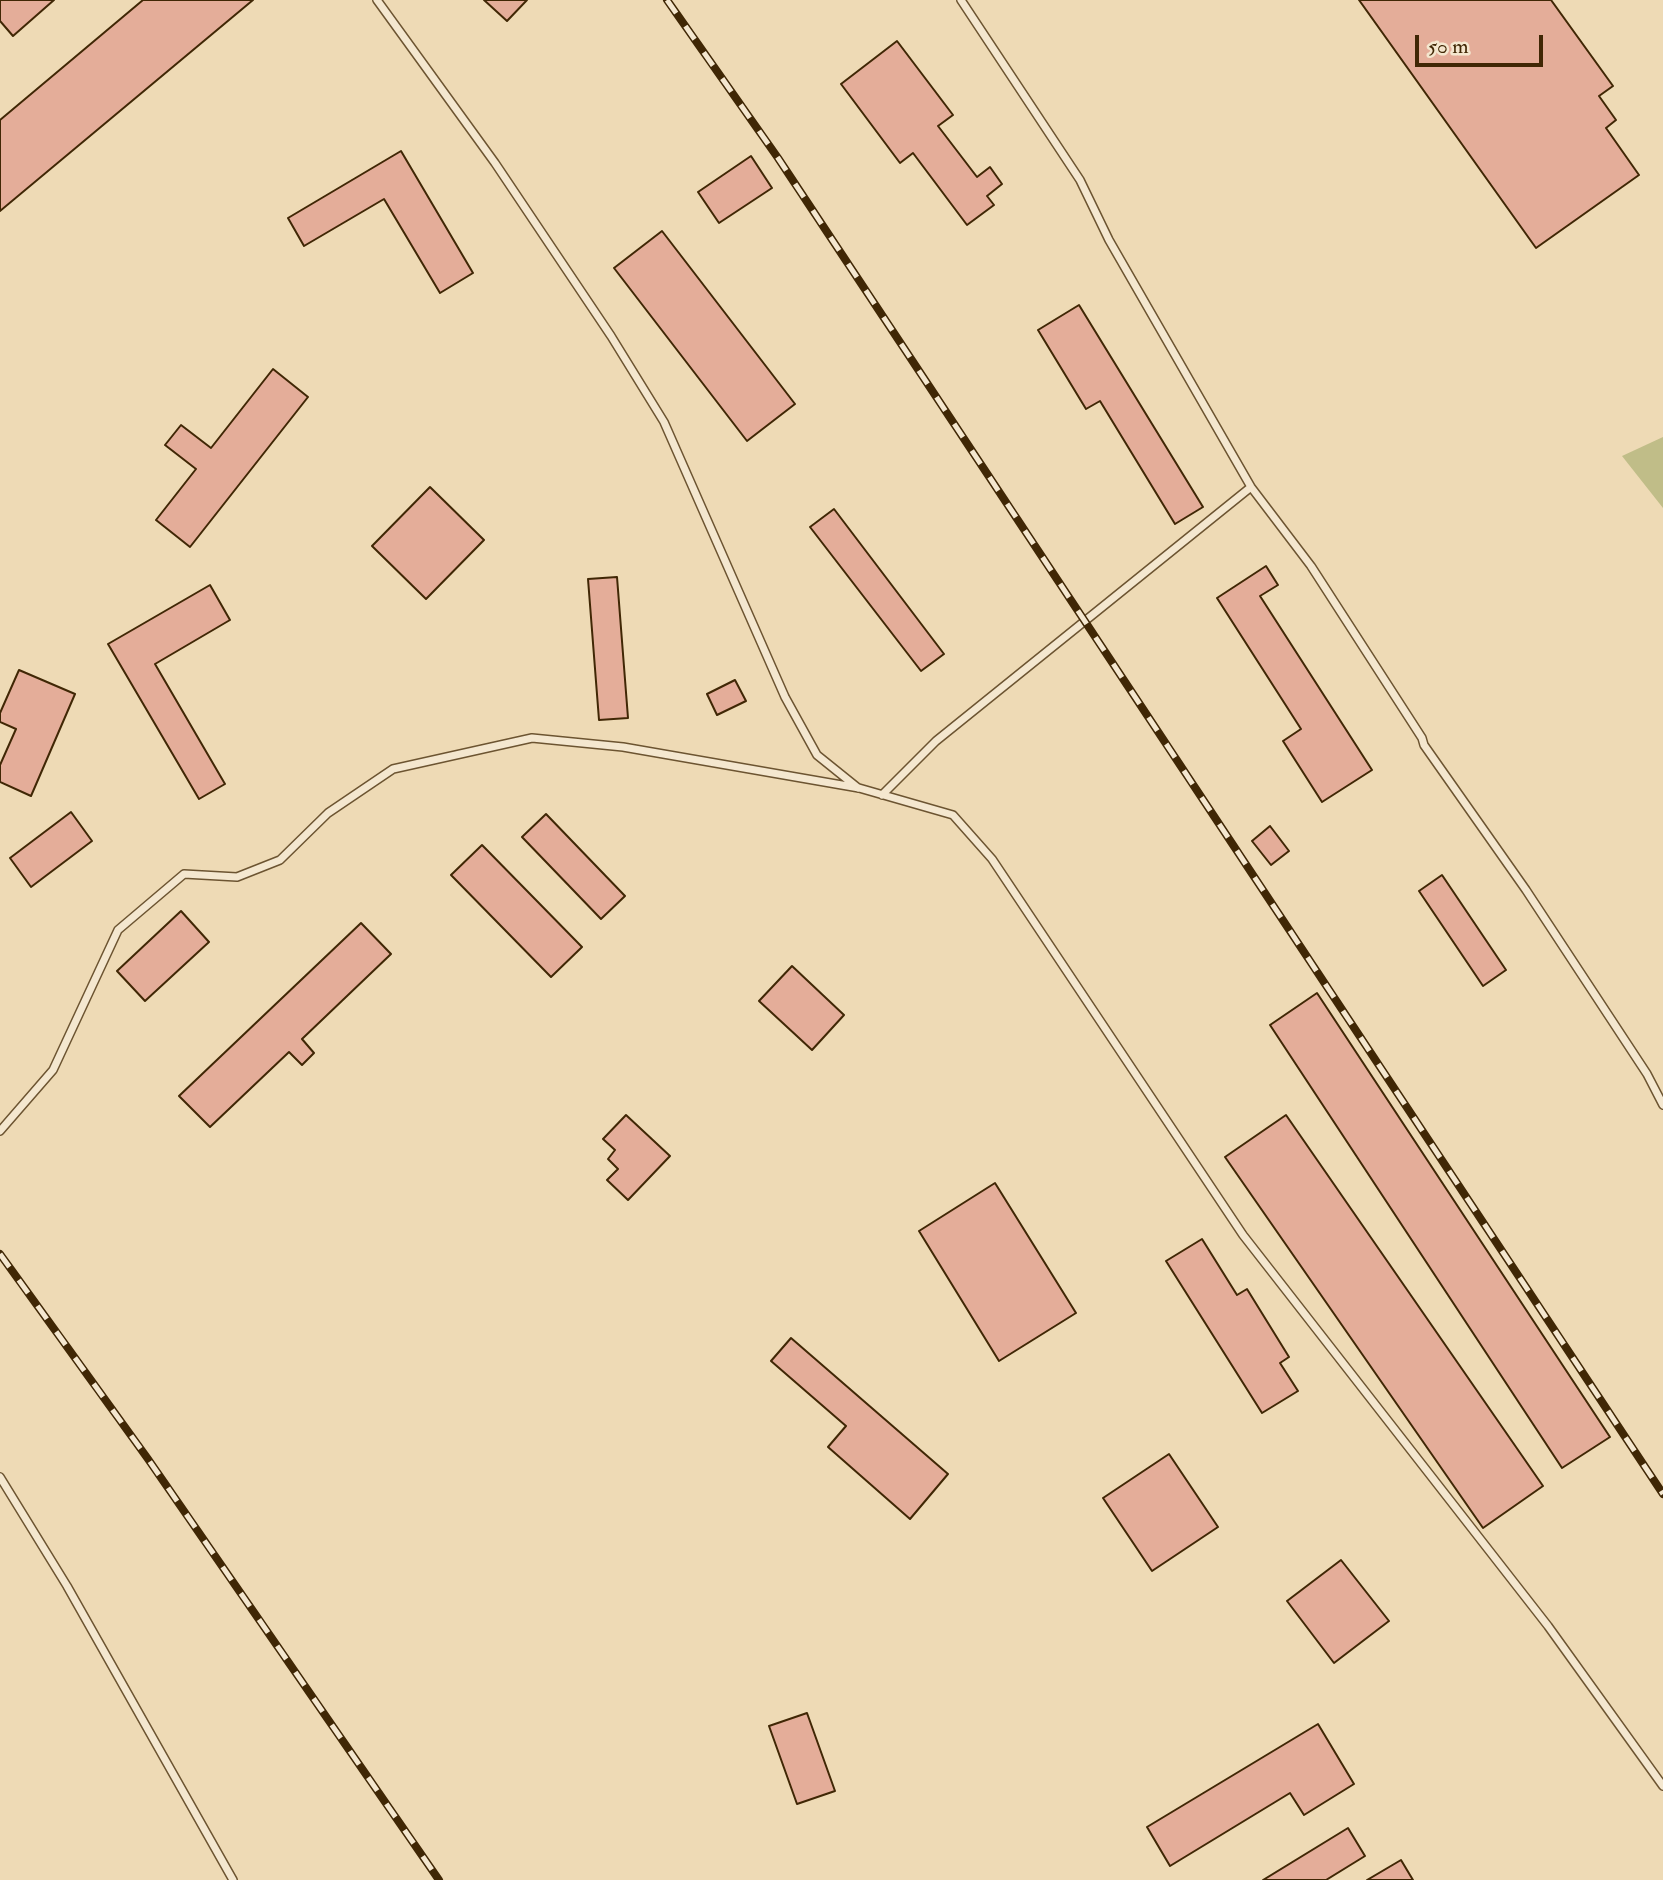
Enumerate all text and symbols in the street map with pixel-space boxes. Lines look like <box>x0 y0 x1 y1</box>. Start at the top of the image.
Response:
scale bar <box>1418 21 1546 65</box>
text: 50 m <box>1428 33 1469 60</box>

